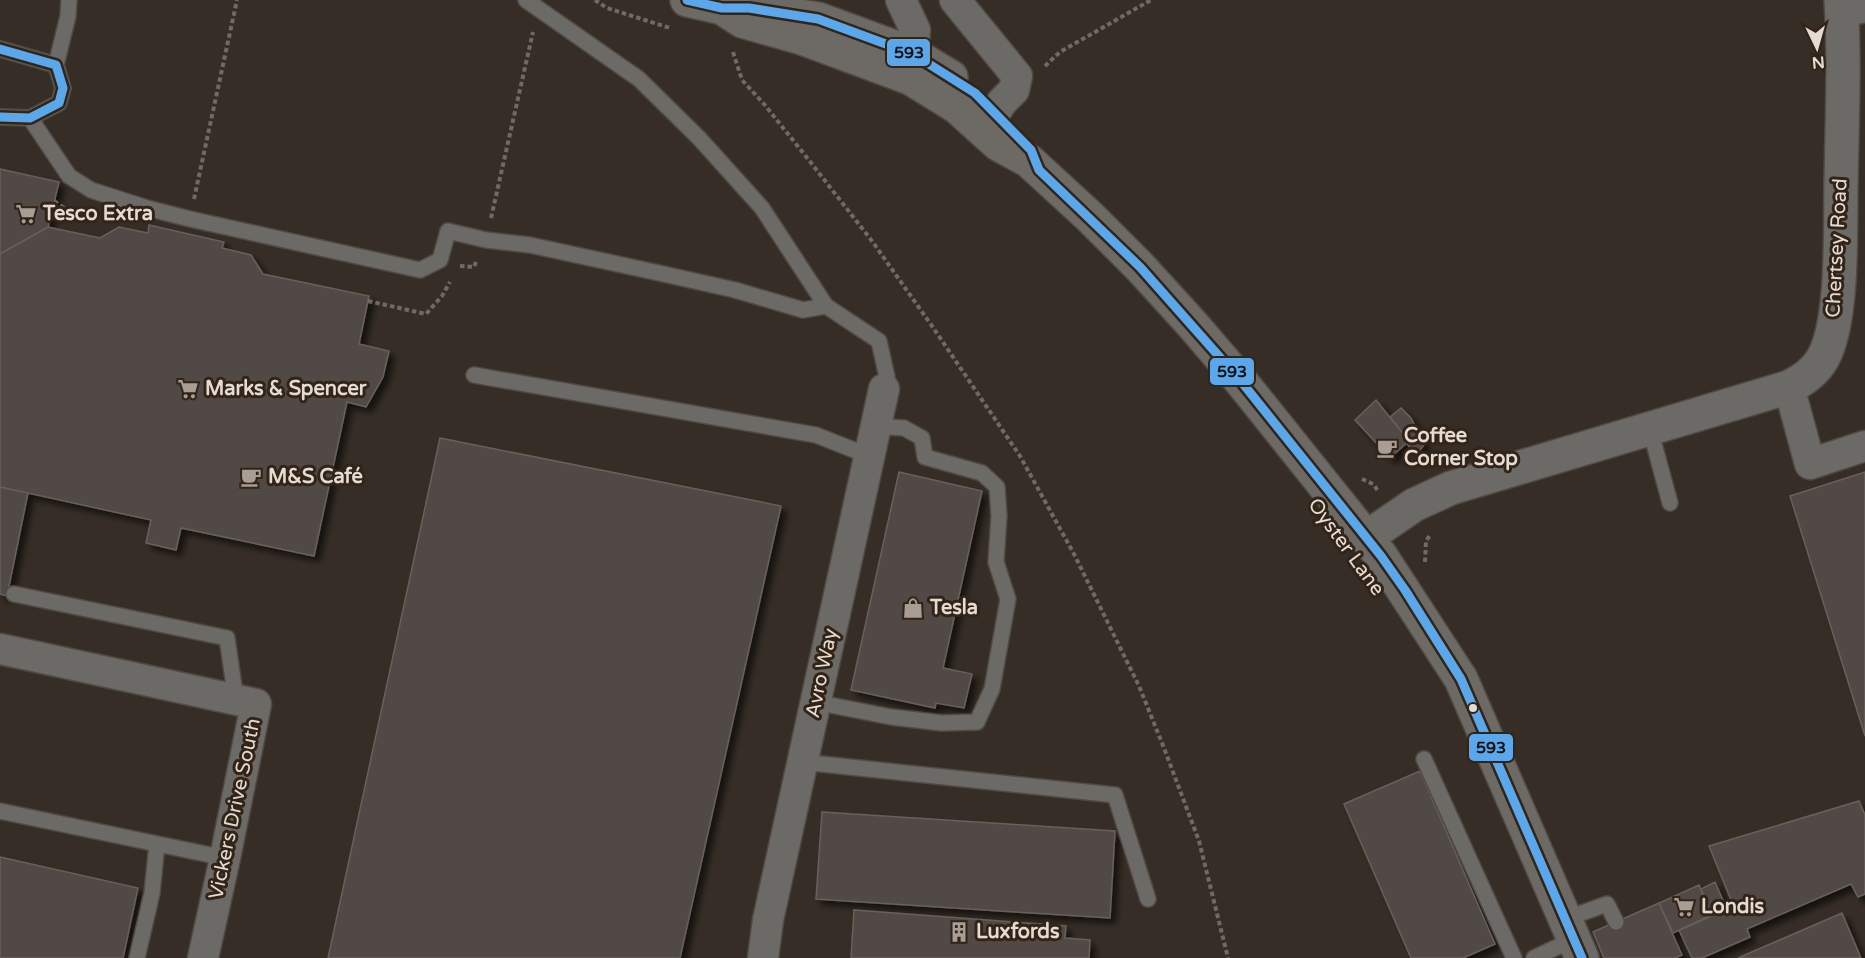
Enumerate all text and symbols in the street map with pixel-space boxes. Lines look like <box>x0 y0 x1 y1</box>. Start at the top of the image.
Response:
north arrow <box>1787 18 1847 78</box>
line badge: 593 <box>886 38 931 67</box>
text: 593 <box>894 43 924 63</box>
text: N <box>1811 51 1825 72</box>
street label: Chertsey Road <box>1821 178 1853 318</box>
supermarket icon: Tesco Extra <box>14 202 38 226</box>
place label: Tesco Extra <box>42 202 153 226</box>
line badge: 593 <box>1209 357 1255 386</box>
text: 593 <box>1217 362 1247 382</box>
supermarket icon: Marks & Spencer <box>176 377 200 401</box>
place label: Marks & Spencer <box>205 377 367 401</box>
place label: Coffee Corner Stop <box>1404 424 1518 471</box>
cafe icon: Coffee Corner Stop <box>1375 436 1399 460</box>
cafe icon: M&S Café <box>239 465 263 489</box>
place label: M&S Café <box>268 465 363 489</box>
street label: Oyster Lane <box>1303 494 1389 600</box>
shop icon: Tesla <box>901 596 925 620</box>
place label: Tesla <box>929 596 978 620</box>
street label: Avro Way <box>801 626 843 720</box>
unlabelled marker <box>1467 702 1479 714</box>
street label: Vickers Drive South <box>204 716 266 902</box>
line badge: 593 <box>1468 733 1514 762</box>
text: 593 <box>1476 738 1506 758</box>
supermarket icon: Londis <box>1672 895 1696 919</box>
place label: Londis <box>1701 895 1764 919</box>
building icon: Luxfords <box>947 920 971 944</box>
place label: Luxfords <box>976 920 1060 944</box>

